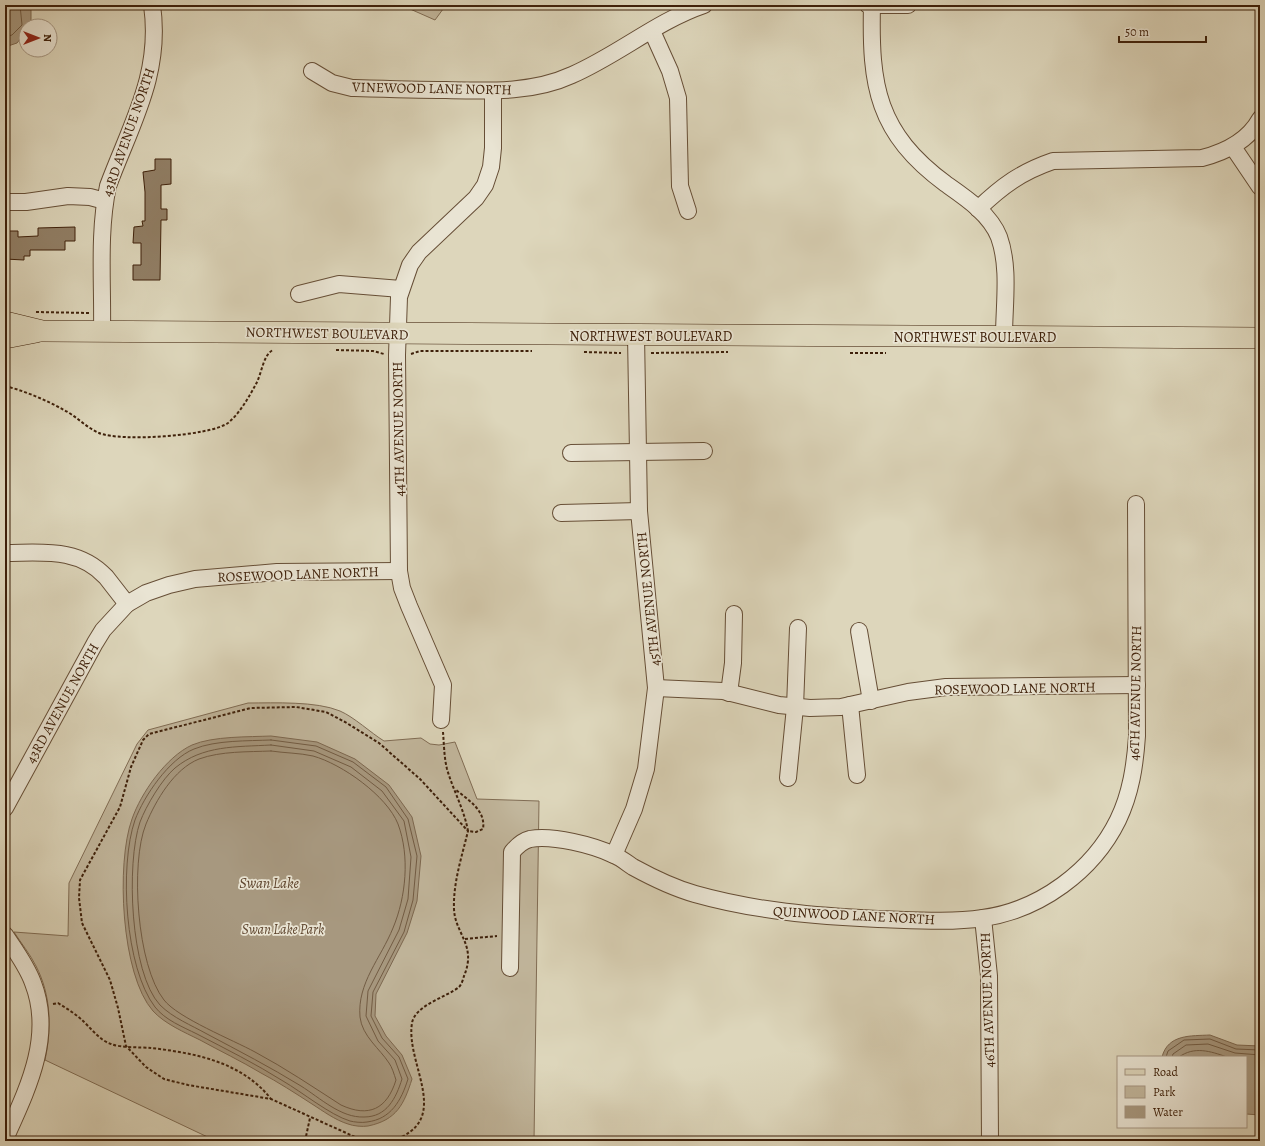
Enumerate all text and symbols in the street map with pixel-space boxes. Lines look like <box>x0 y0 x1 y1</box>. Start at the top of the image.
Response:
north arrow <box>18 18 58 58</box>
scale bar <box>1119 18 1206 44</box>
text: 50 m <box>1125 24 1149 40</box>
text: N <box>40 34 55 42</box>
street label: 43RD AVENUE NORTH <box>98 65 159 199</box>
street label: VINEWOOD LANE NORTH <box>351 78 512 99</box>
street label: NORTHWEST BOULEVARD <box>245 323 409 344</box>
street label: NORTHWEST BOULEVARD <box>570 327 733 346</box>
street label: NORTHWEST BOULEVARD <box>894 328 1057 347</box>
street label: 44TH AVENUE NORTH <box>388 361 409 497</box>
street label: 45TH AVENUE NORTH <box>632 531 665 667</box>
street label: ROSEWOOD LANE NORTH <box>217 562 379 587</box>
street label: 46TH AVENUE NORTH <box>1125 625 1146 761</box>
street label: 43RD AVENUE NORTH <box>21 640 103 767</box>
street label: ROSEWOOD LANE NORTH <box>934 678 1096 699</box>
water label: Swan Lake <box>239 873 299 893</box>
street label: QUINWOOD LANE NORTH <box>772 902 936 929</box>
park label: Swan Lake Park <box>242 920 324 939</box>
street label: 46TH AVENUE NORTH <box>976 932 999 1068</box>
legend <box>1117 1056 1247 1128</box>
text: Road <box>1153 1064 1179 1080</box>
text: Park <box>1153 1084 1176 1100</box>
text: Water <box>1152 1104 1183 1120</box>

